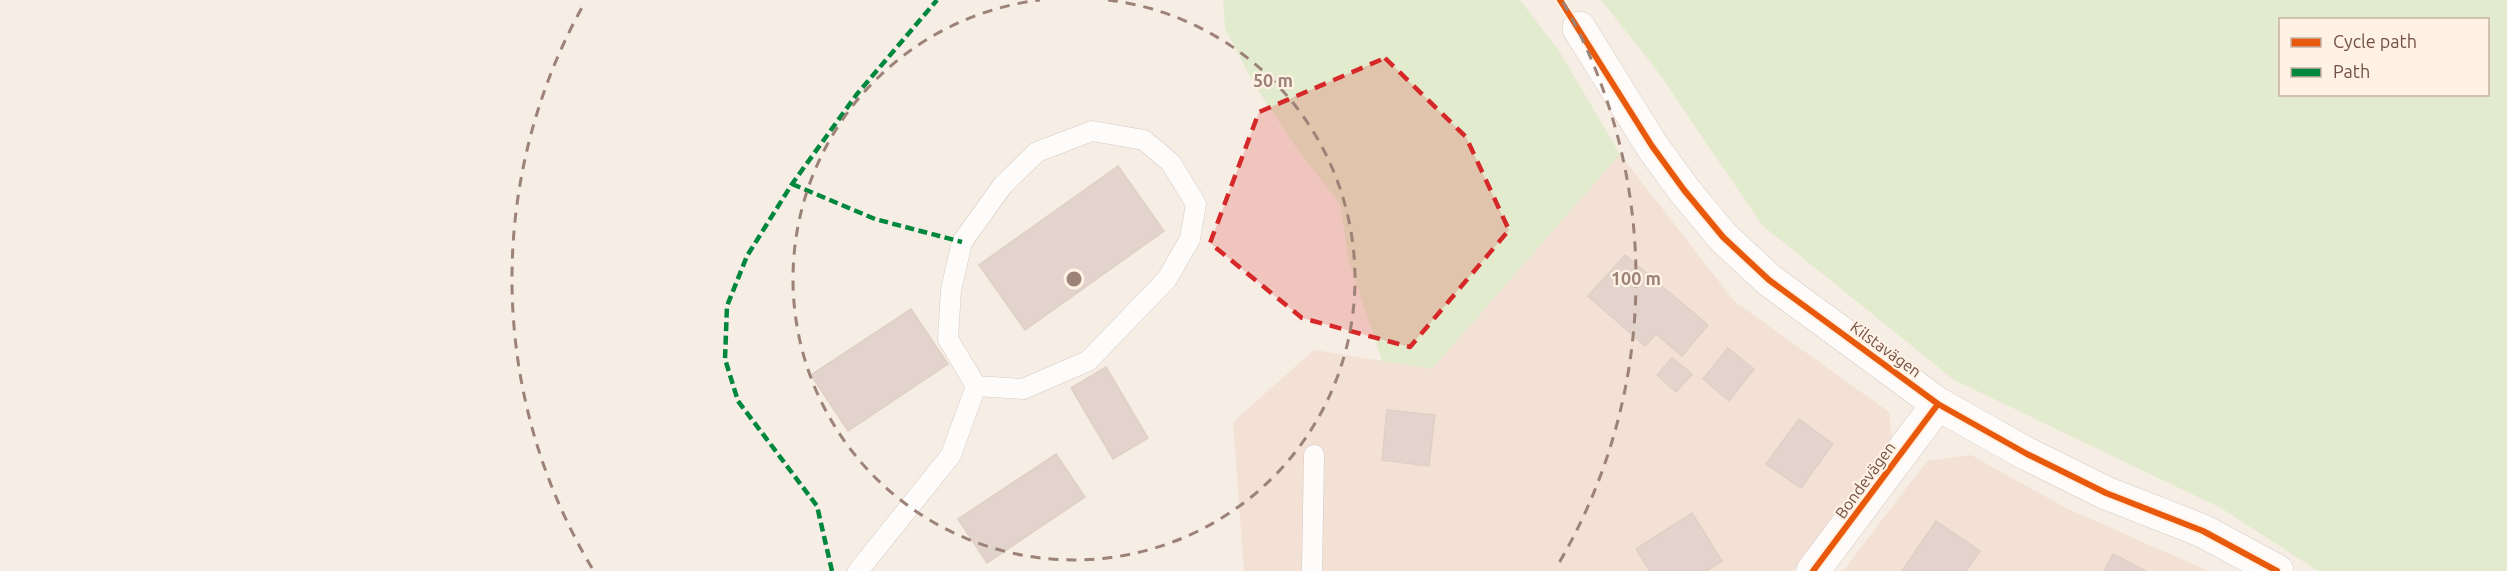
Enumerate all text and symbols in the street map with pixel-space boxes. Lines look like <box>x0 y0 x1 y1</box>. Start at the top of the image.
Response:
legend <box>2279 18 2489 96</box>
text: Cycle path <box>2333 31 2417 51</box>
text: Path <box>2333 61 2370 81</box>
text: 50 m <box>1253 70 1293 90</box>
text: 100 m <box>1611 268 1661 288</box>
centre of rings <box>1064 269 1084 289</box>
street label: Kilstavägen <box>1847 317 1925 381</box>
street label: Bondevägen <box>1831 438 1899 522</box>

